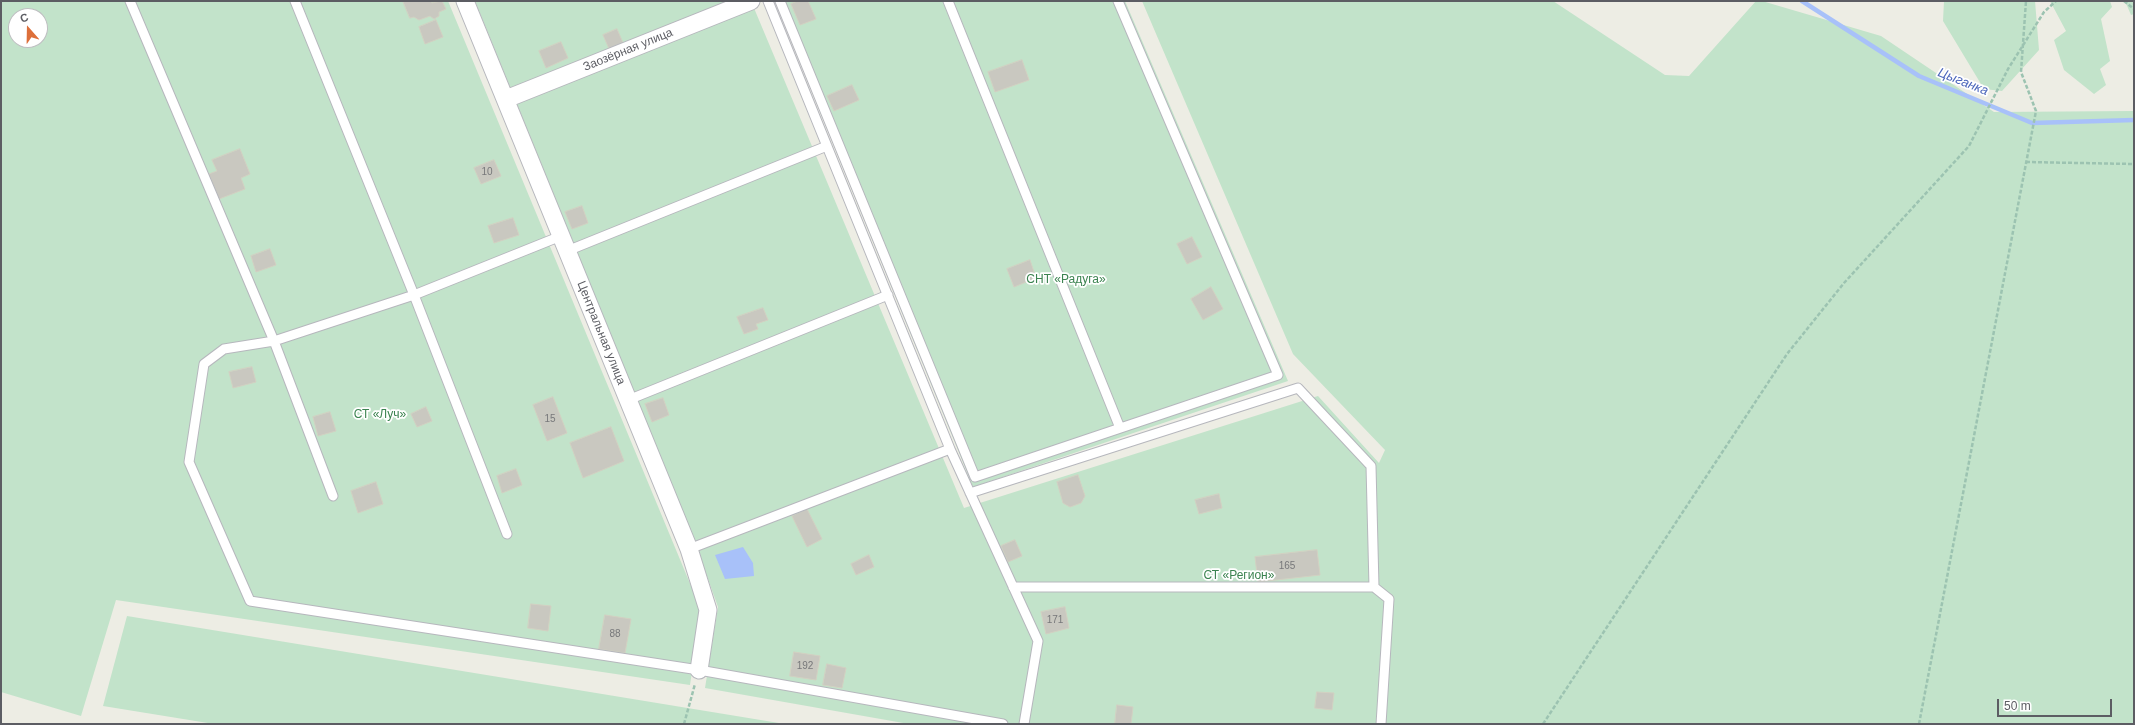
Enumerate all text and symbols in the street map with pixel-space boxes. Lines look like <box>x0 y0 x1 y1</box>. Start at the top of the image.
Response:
north arrow <box>8 8 48 48</box>
text: С <box>18 11 30 25</box>
street label: Заозёрная улица <box>581 25 675 75</box>
water label: Цыганка <box>1935 65 1991 99</box>
house number: 10 <box>481 166 493 178</box>
park label: СНТ «Радуга» <box>1026 273 1106 287</box>
street label: Центральная улица <box>574 279 628 387</box>
park label: СТ «Луч» <box>354 408 406 422</box>
house number: 15 <box>544 413 556 425</box>
house number: 165 <box>1279 560 1295 572</box>
park label: СТ «Регион» <box>1204 569 1274 583</box>
house number: 171 <box>1047 614 1063 626</box>
house number: 88 <box>609 628 621 640</box>
house number: 192 <box>797 660 813 672</box>
scale bar <box>1999 691 2114 717</box>
text: 50 m <box>2004 699 2031 713</box>

